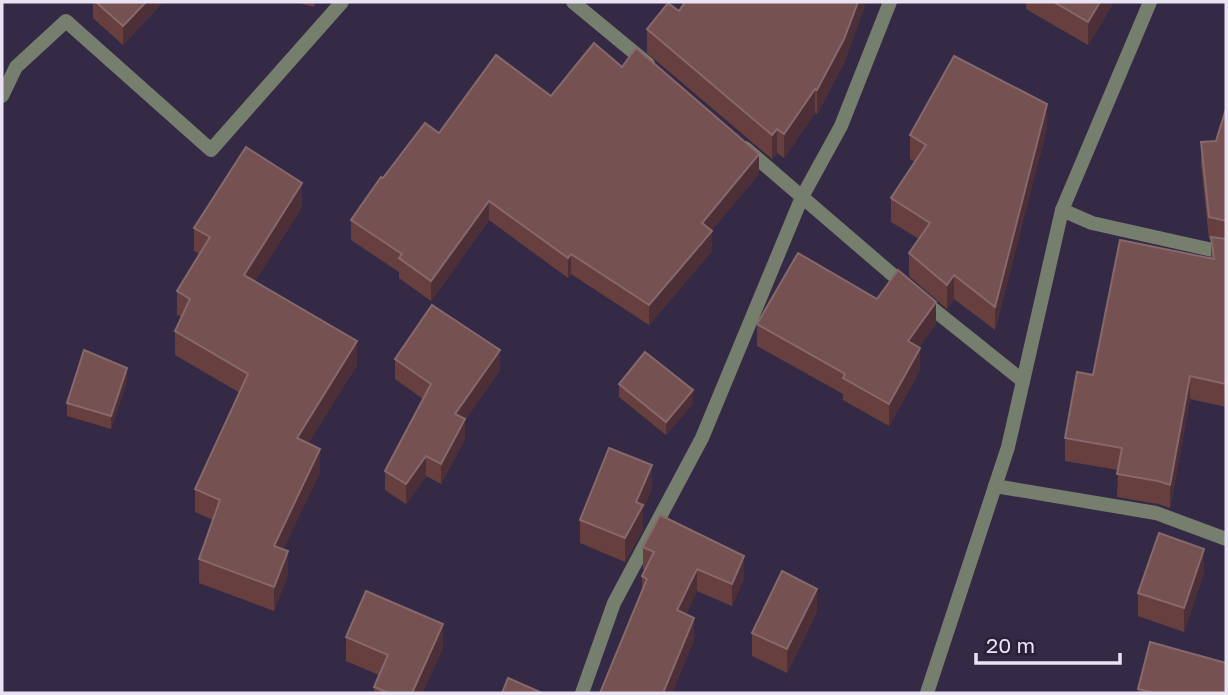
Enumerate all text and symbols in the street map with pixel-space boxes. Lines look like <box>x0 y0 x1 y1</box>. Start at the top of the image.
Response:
scale bar <box>976 622 1120 666</box>
text: 20 m <box>986 632 1035 658</box>

